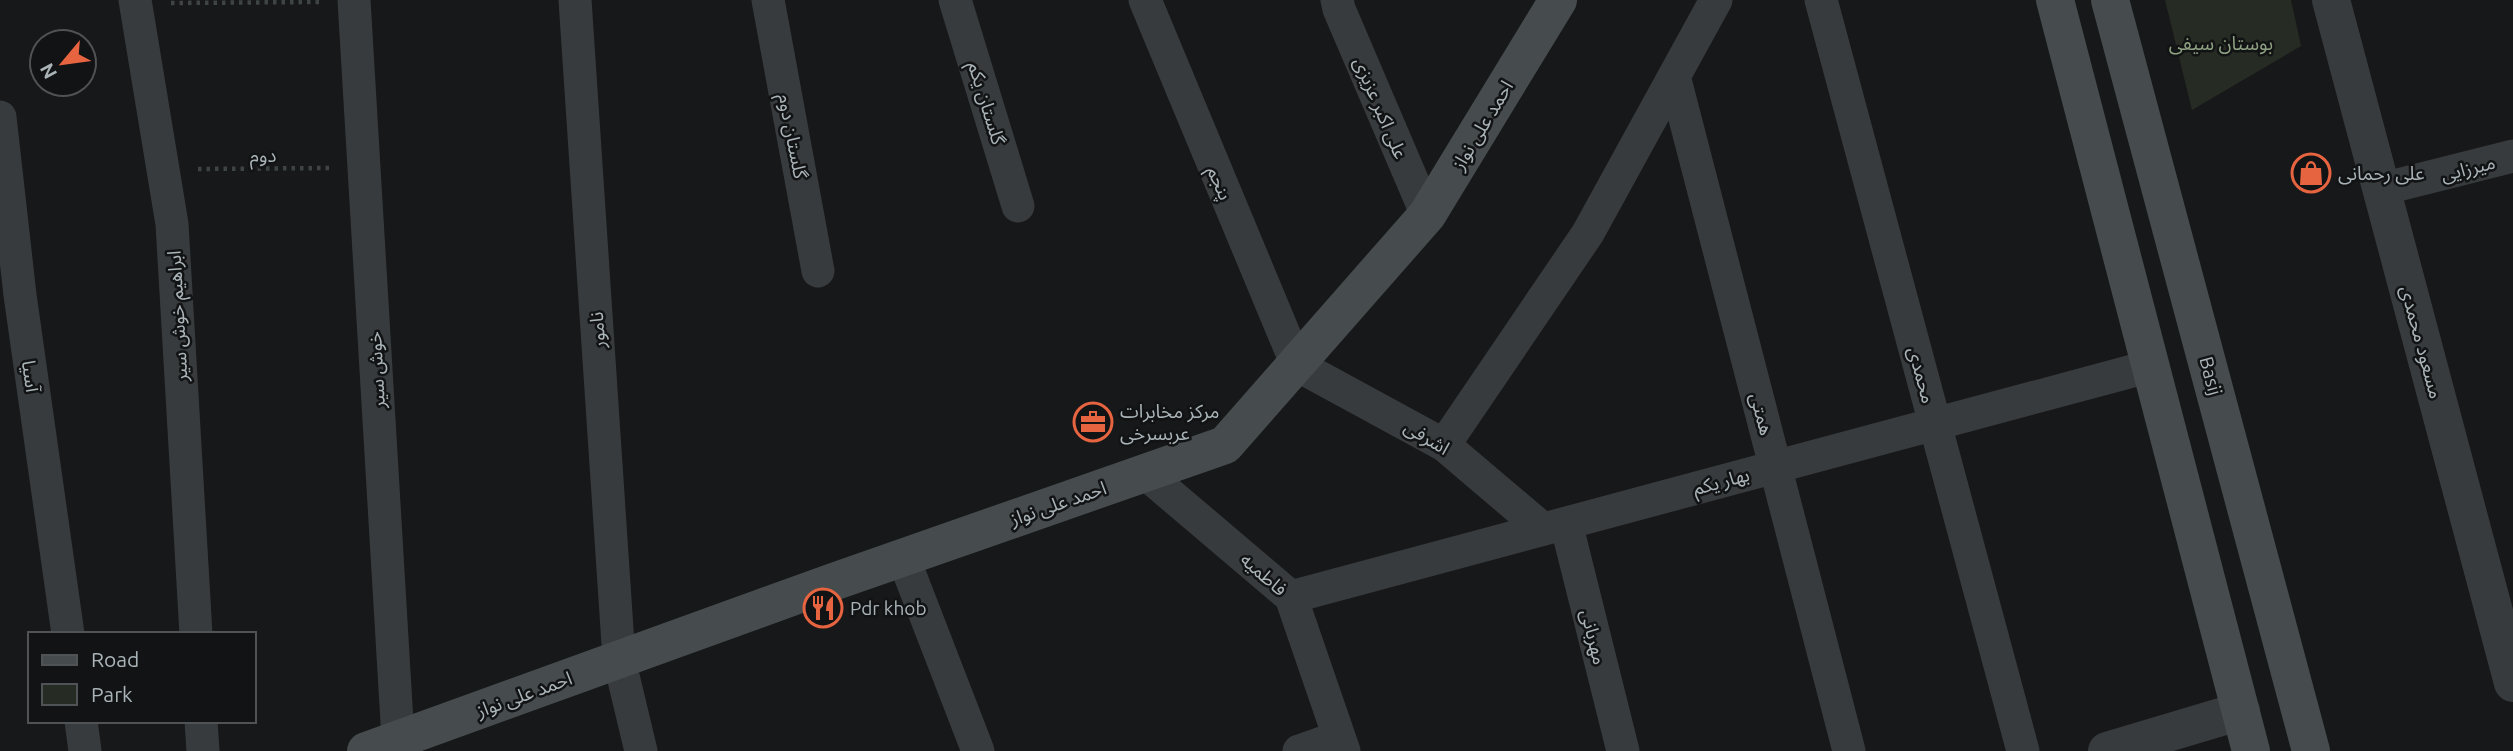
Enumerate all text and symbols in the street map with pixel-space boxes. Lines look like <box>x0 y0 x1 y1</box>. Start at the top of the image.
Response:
north arrow <box>28 28 98 98</box>
park label: بوستان سیفی <box>2169 32 2273 55</box>
street label: علی اکبر عزیزی <box>1349 54 1412 163</box>
street label: گلستان یکم <box>960 59 1010 149</box>
text: N <box>35 60 61 83</box>
street label: احمد علی نواز <box>1446 76 1518 175</box>
street label: گلستان دوم <box>770 91 812 182</box>
street label: دوم <box>249 144 277 170</box>
street label: میرزایی <box>2439 151 2498 186</box>
shop icon: علی رحمانی <box>2290 152 2332 194</box>
place label: علی رحمانی <box>2338 162 2425 185</box>
street label: پنجم <box>1199 163 1237 205</box>
street label: ابراهیم خوش سیر <box>163 250 195 383</box>
street label: مسعود محمدی <box>2395 283 2448 401</box>
street label: نامور <box>585 311 610 350</box>
street label: خوش سیر <box>363 331 390 410</box>
street label: محمدی <box>1904 344 1940 406</box>
street label: Basij <box>2195 354 2227 398</box>
street label: آسیا <box>18 359 44 395</box>
street label: همتی <box>1745 390 1778 438</box>
place label: مرکز مخابرات عربسرخی <box>1120 400 1220 445</box>
office icon: مرکز مخابرات عربسرخی <box>1072 401 1114 443</box>
street label: اشرفی <box>1400 415 1454 460</box>
street label: بهار یکم <box>1690 463 1753 503</box>
street label: احمد علی نواز <box>1006 476 1109 531</box>
street label: فاطمیه <box>1236 548 1292 600</box>
restaurant icon: Pdr khob <box>802 587 844 629</box>
place label: Pdr khob <box>850 597 927 619</box>
street label: مهربانی <box>1576 607 1611 667</box>
legend <box>28 632 256 723</box>
text: Road <box>91 647 139 671</box>
street label: احمد علی نواز <box>472 667 575 723</box>
text: Park <box>91 682 133 706</box>

